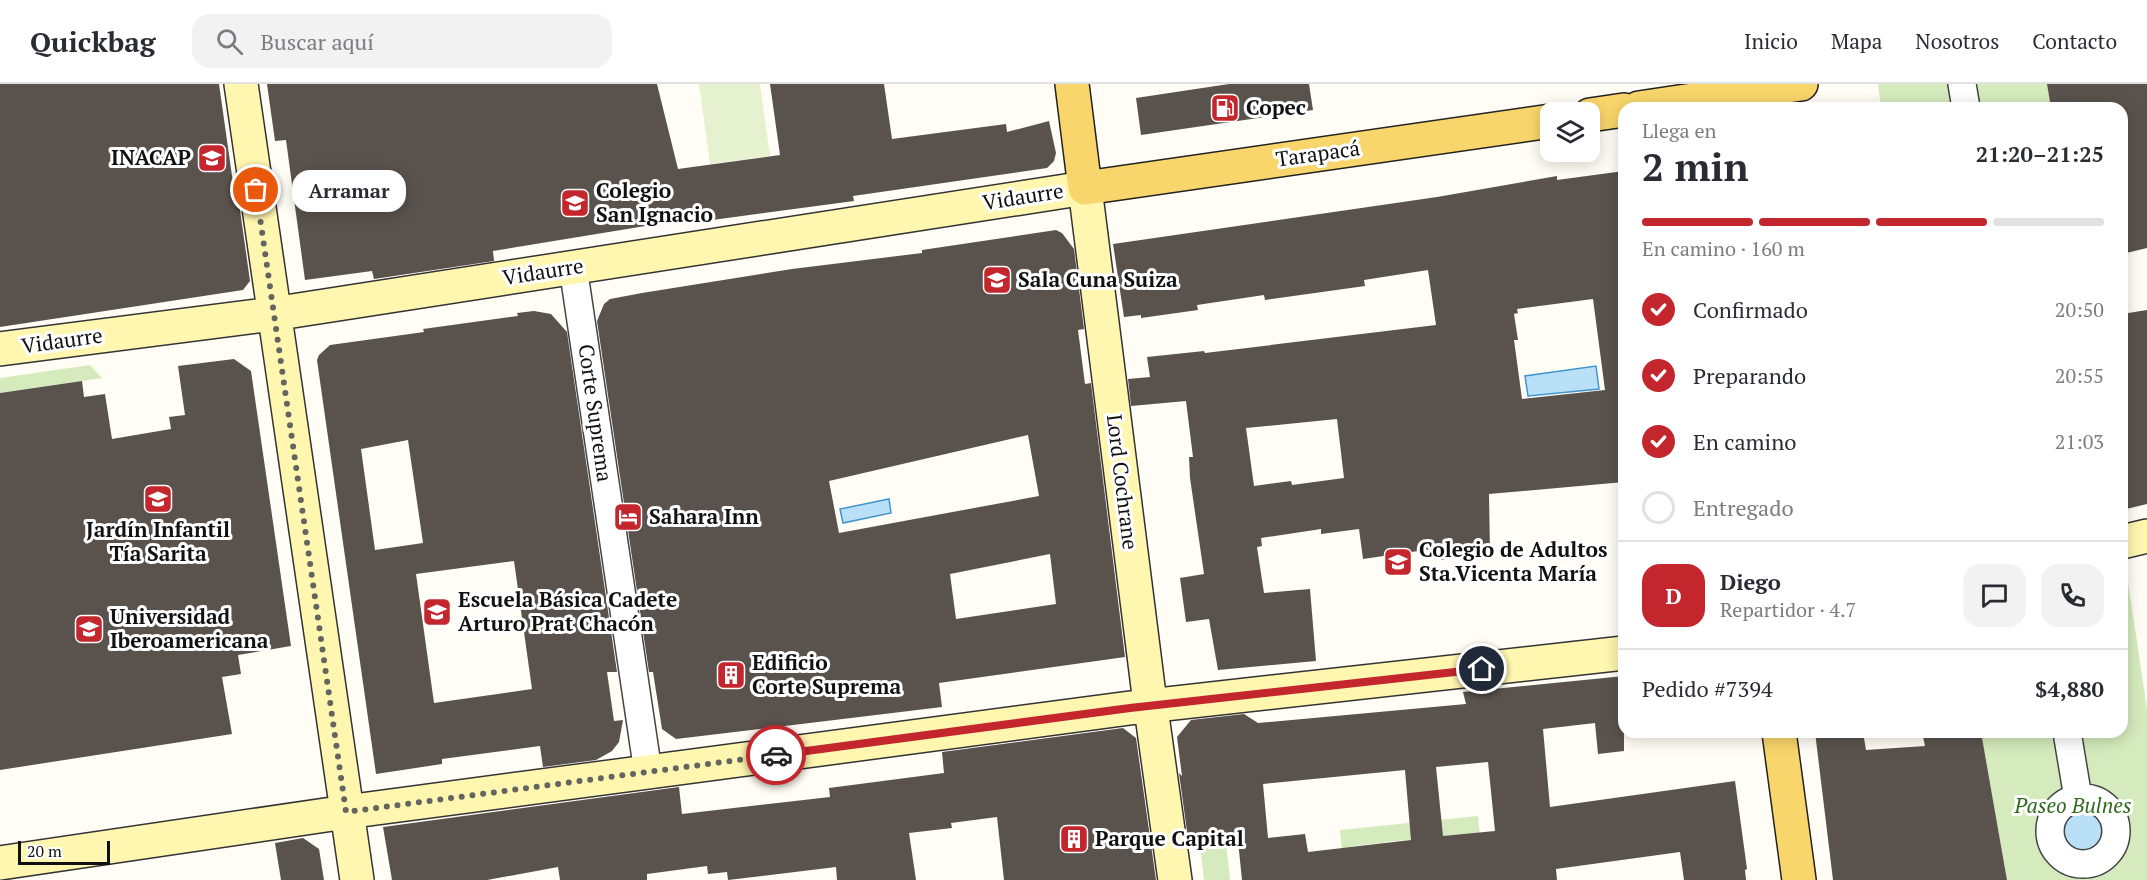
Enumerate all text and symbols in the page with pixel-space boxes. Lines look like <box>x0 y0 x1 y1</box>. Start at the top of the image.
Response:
search box <box>192 14 612 68</box>
text: Quickbag <box>30 23 156 60</box>
icon: search <box>213 25 246 58</box>
text: Buscar aquí <box>261 27 374 56</box>
text: Inicio <box>1744 27 1798 55</box>
text: Mapa <box>1831 27 1882 55</box>
text: Nosotros <box>1915 27 1999 55</box>
text: Contacto <box>2032 27 2117 55</box>
fuel station icon: Copec <box>1209 92 1241 124</box>
place label: Copec <box>1246 93 1306 121</box>
map controls <box>1540 102 1600 162</box>
button: layers <box>1540 102 1600 162</box>
text: Llega en <box>1642 117 1716 144</box>
street label: Tarapacá <box>1274 133 1362 173</box>
text: 21:20–21:25 <box>1976 139 2104 168</box>
text: 2 min <box>1642 140 1749 192</box>
school or university icon: INACAP <box>196 142 228 174</box>
place label: INACAP <box>111 143 191 171</box>
pin <box>230 164 281 215</box>
callout: Arramar <box>292 169 406 211</box>
icon: bag <box>239 173 272 206</box>
place label: Colegio San Ignacio <box>596 176 713 228</box>
street label: Vidaurre <box>980 176 1065 216</box>
text: Arramar <box>308 177 390 204</box>
school or university icon: Colegio San Ignacio <box>559 187 591 219</box>
text: En camino · 160 m <box>1642 235 1805 262</box>
street label: Vidaurre <box>500 251 585 291</box>
school or university icon: Sala Cuna Suiza <box>981 264 1013 296</box>
place label: Sala Cuna Suiza <box>1018 265 1178 293</box>
icon: check <box>1642 293 1675 326</box>
text: Confirmado <box>1693 295 1808 324</box>
text: 20:50 <box>2055 296 2104 323</box>
street label: Vidaurre <box>19 320 104 360</box>
street label: Corte Suprema <box>572 342 620 484</box>
icon: check <box>1642 359 1675 392</box>
text: Preparando <box>1693 361 1806 390</box>
text: 20:55 <box>2055 362 2104 389</box>
street label: Lord Cochrane <box>1101 412 1145 551</box>
icon: check <box>1642 425 1675 458</box>
text: En camino <box>1693 427 1796 456</box>
text: 21:03 <box>2055 428 2104 455</box>
school or university icon: Jardín Infantil Tía Sarita <box>142 483 174 515</box>
text: Entregado <box>1693 493 1794 522</box>
hotel icon: Sahara Inn <box>612 501 644 533</box>
place label: Sahara Inn <box>649 502 759 530</box>
place label: Jardín Infantil Tía Sarita <box>86 515 230 567</box>
place label: Colegio de Adultos Sta.Vicenta María <box>1419 535 1608 587</box>
school or university icon: Colegio de Adultos Sta.Vicenta María <box>1382 546 1414 578</box>
button: chat <box>1963 564 2026 627</box>
button: phone <box>2041 564 2104 627</box>
text: Diego <box>1720 567 1781 596</box>
text: D <box>1665 581 1682 610</box>
place label: Escuela Básica Cadete Arturo Prat Chacón <box>458 585 677 637</box>
school or university icon: Escuela Básica Cadete Arturo Prat Chacón <box>421 596 453 628</box>
text: Repartidor · 4.7 <box>1720 596 1856 623</box>
place label: Universidad Iberoamericana <box>110 602 269 654</box>
school or university icon: Universidad Iberoamericana <box>73 613 105 645</box>
pin <box>1456 643 1507 694</box>
place label: Edificio Corte Suprema <box>752 648 901 700</box>
icon: home <box>1465 652 1498 685</box>
building icon: Edificio Corte Suprema <box>715 659 747 691</box>
text: Pedido #7394 <box>1642 674 1773 703</box>
text: $4,880 <box>2035 674 2104 703</box>
courier <box>746 725 806 785</box>
icon: car <box>760 739 793 772</box>
park label: Paseo Bulnes <box>2013 791 2132 819</box>
building icon: Parque Capital <box>1058 823 1090 855</box>
place label: Parque Capital <box>1095 824 1244 852</box>
scale bar <box>18 838 110 866</box>
text: 20 m <box>27 840 62 862</box>

